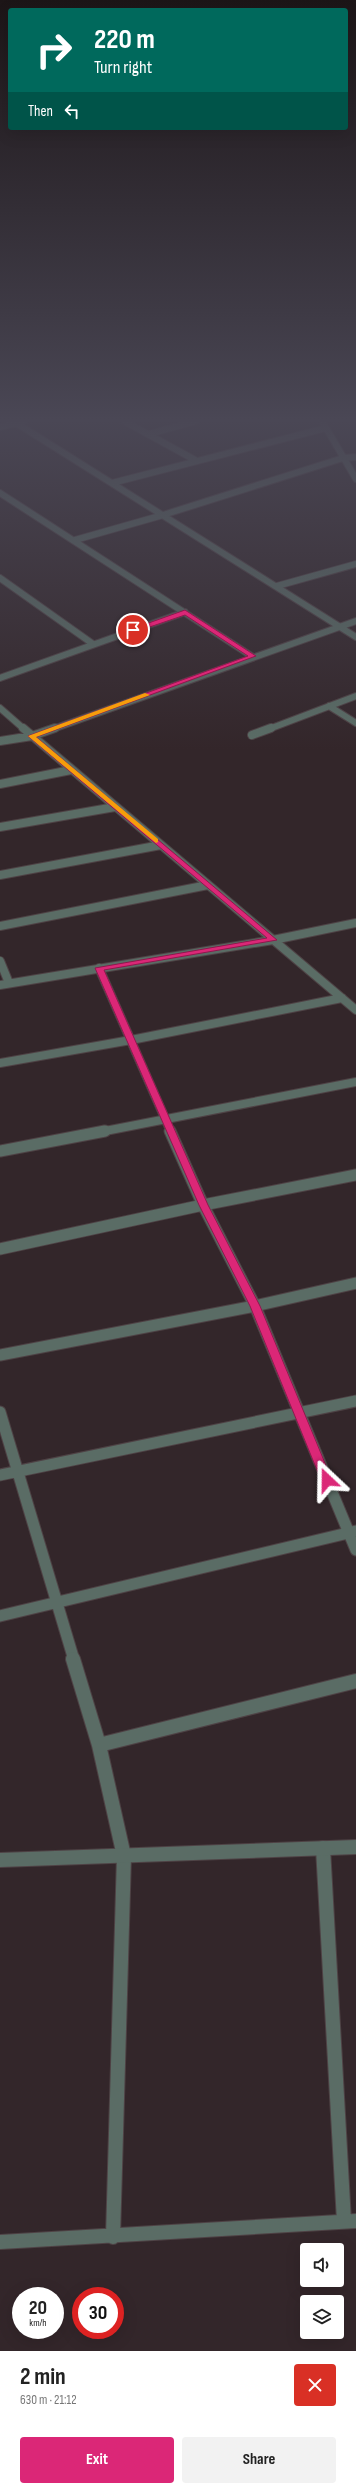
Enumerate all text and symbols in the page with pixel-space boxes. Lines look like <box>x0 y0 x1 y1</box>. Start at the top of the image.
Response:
text: 220 m <box>94 23 155 56</box>
icon: right <box>28 24 80 76</box>
text: Turn right <box>94 57 152 78</box>
icon: left <box>61 100 83 122</box>
text: Then <box>28 102 53 121</box>
pin <box>116 613 150 647</box>
icon: arrive <box>122 619 144 641</box>
position arrow <box>306 1459 348 1501</box>
map controls <box>300 2243 344 2339</box>
button: sound <box>300 2243 344 2287</box>
speed limit sign: 30 <box>72 2287 124 2339</box>
button: layers <box>300 2295 344 2339</box>
text: 20 <box>29 2296 47 2320</box>
text: km/h <box>29 2317 47 2329</box>
text: 2 min <box>20 2362 66 2391</box>
button: close <box>294 2364 336 2406</box>
text: 630 m · 21:12 <box>20 2392 77 2408</box>
button: Exit <box>20 2437 174 2483</box>
button: Share <box>182 2437 336 2483</box>

